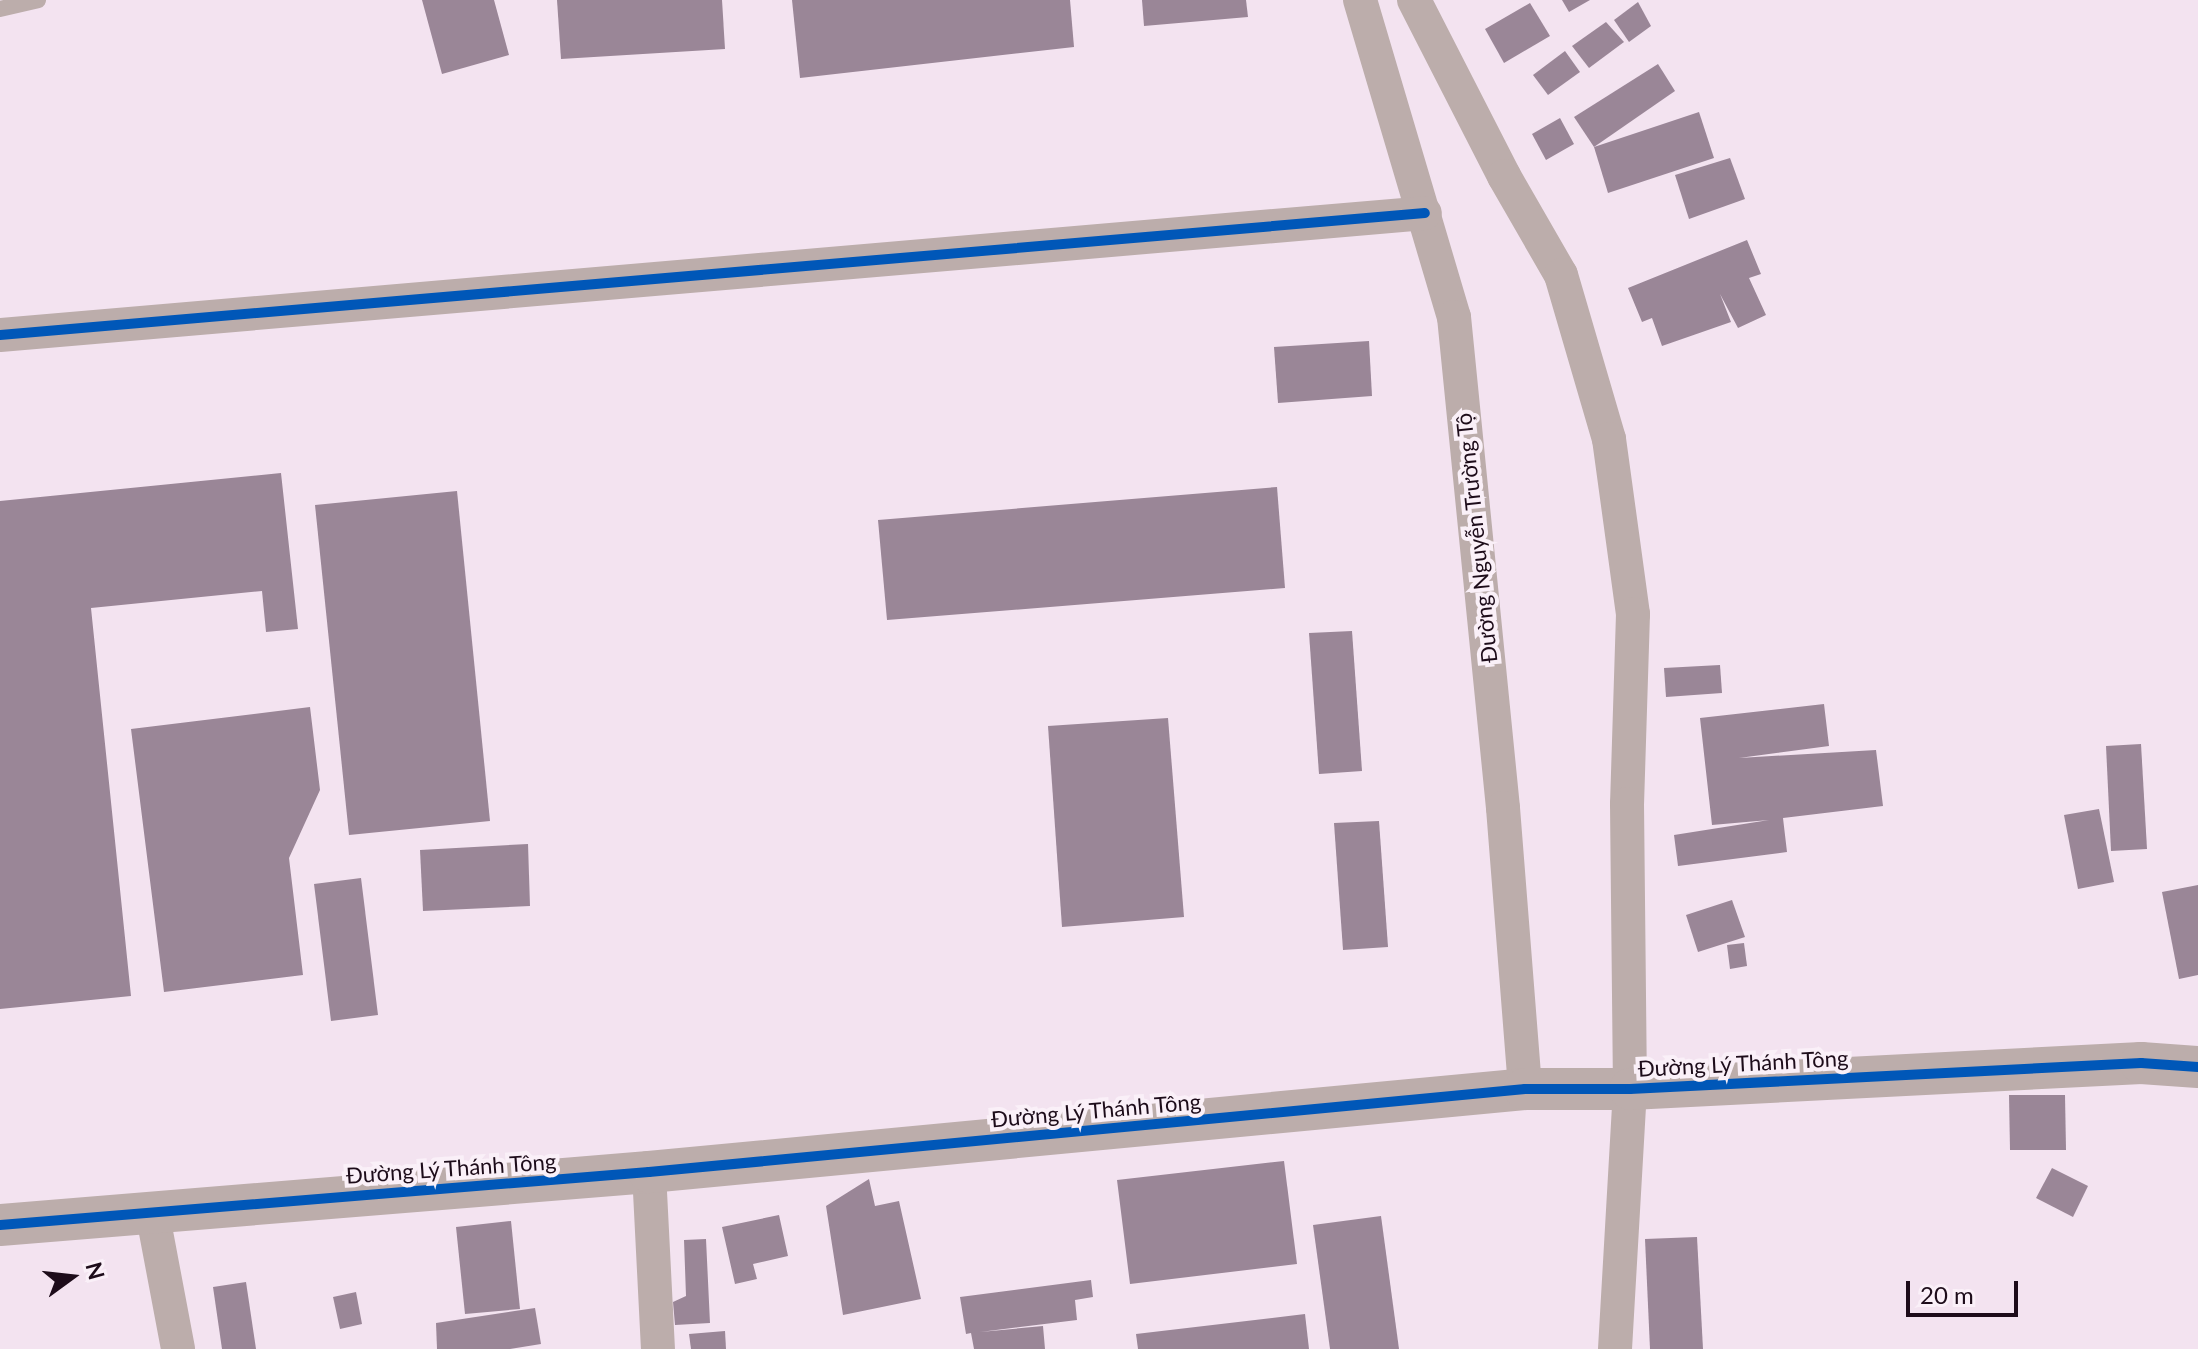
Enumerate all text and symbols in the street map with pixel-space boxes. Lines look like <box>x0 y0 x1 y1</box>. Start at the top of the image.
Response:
street label: Đường Nguyễn Trường Tộ <box>1450 411 1502 665</box>
street label: Đường Lý Thánh Tông <box>1636 1044 1850 1082</box>
street label: Đường Lý Thánh Tông <box>989 1088 1203 1132</box>
street label: Đường Lý Thánh Tông <box>344 1147 558 1189</box>
north arrow <box>32 1237 112 1317</box>
text: N <box>80 1259 111 1282</box>
scale bar <box>1910 1265 2022 1315</box>
text: 20 m <box>1920 1280 1974 1309</box>

